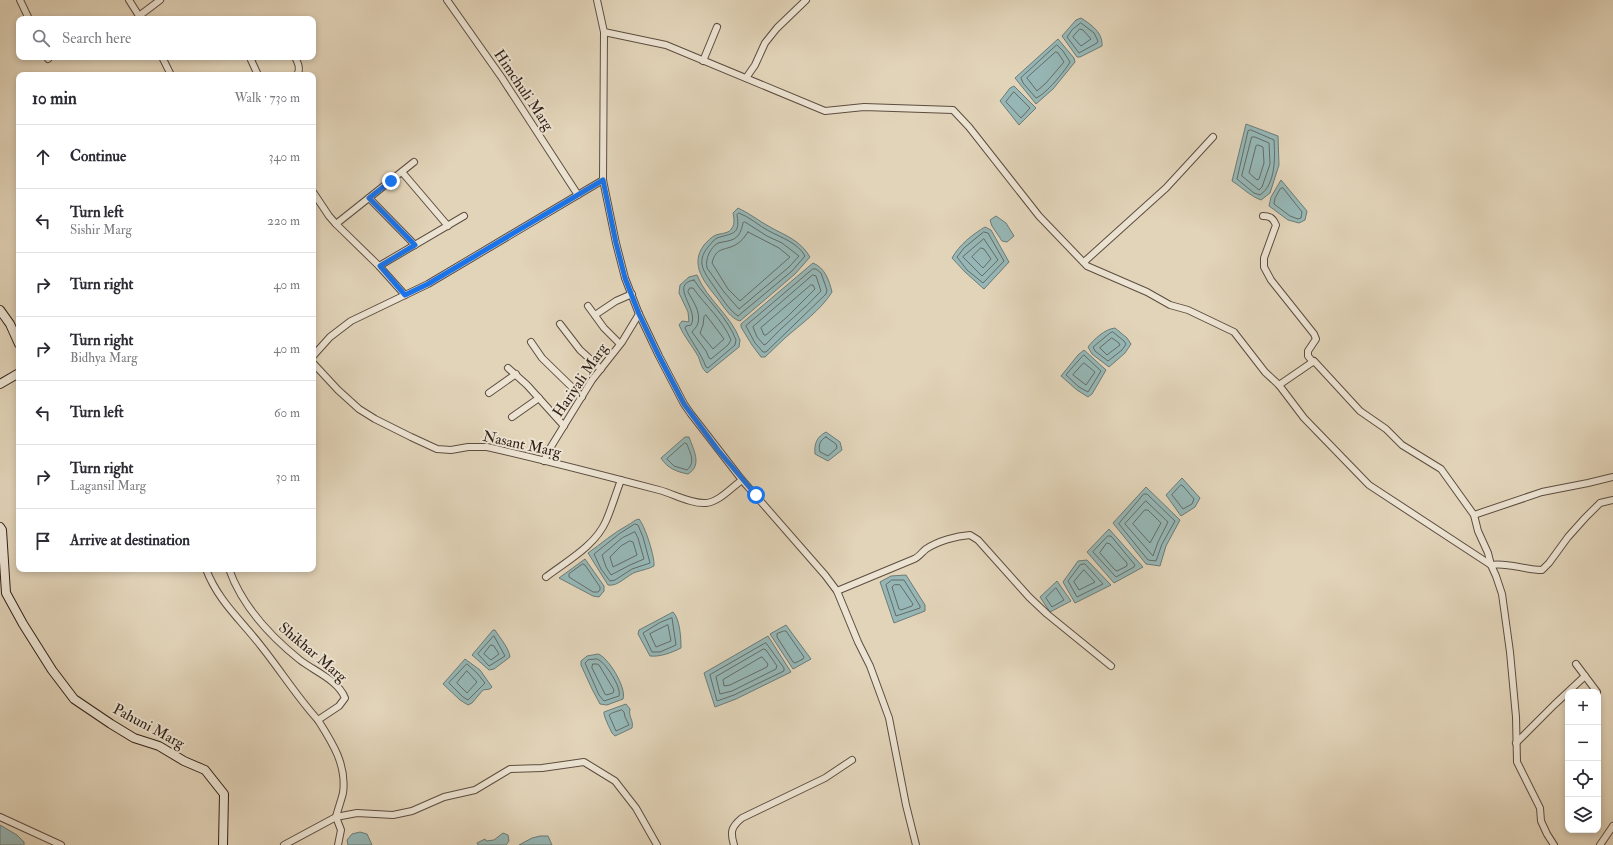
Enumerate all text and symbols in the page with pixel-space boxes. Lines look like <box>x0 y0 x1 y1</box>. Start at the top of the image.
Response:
search box <box>16 16 316 60</box>
icon: search <box>30 27 52 49</box>
text: Search here <box>62 29 131 48</box>
street label: Himchuli Marg <box>489 46 558 135</box>
text: 10 min <box>32 88 77 109</box>
text: Walk · 730 m <box>235 90 300 106</box>
icon: ahead <box>32 146 54 168</box>
text: Continue <box>70 147 126 166</box>
text: 340 m <box>269 149 300 165</box>
route end <box>382 172 400 190</box>
text: Turn left <box>70 203 124 222</box>
icon: left <box>32 210 54 232</box>
text: 220 m <box>267 213 300 229</box>
text: Sishir Marg <box>70 222 132 238</box>
icon: right <box>32 274 54 296</box>
text: Turn right <box>70 275 133 294</box>
text: 40 m <box>274 277 300 293</box>
text: Turn right <box>70 331 133 350</box>
icon: right <box>32 338 54 360</box>
street label: Hariyali Marg <box>549 339 612 421</box>
text: 40 m <box>274 341 300 357</box>
text: Bidhya Marg <box>70 350 138 366</box>
icon: left <box>32 402 54 424</box>
text: Turn left <box>70 403 124 422</box>
text: 60 m <box>274 405 300 421</box>
street label: Nasant Marg <box>481 427 563 462</box>
text: Turn right <box>70 459 133 478</box>
icon: right <box>32 466 54 488</box>
text: 30 m <box>276 469 300 485</box>
text: Lagansil Marg <box>70 478 146 494</box>
route start <box>747 486 765 504</box>
icon: arrive <box>32 530 54 552</box>
text: Arrive at destination <box>70 531 190 550</box>
street label: Shikhar Marg <box>275 618 351 687</box>
map controls <box>1565 689 1601 833</box>
button: + <box>1565 689 1601 725</box>
street label: Pahuni Marg <box>110 700 188 754</box>
button: − <box>1565 725 1601 761</box>
button: locate <box>1565 761 1601 797</box>
button: layers <box>1565 797 1601 833</box>

